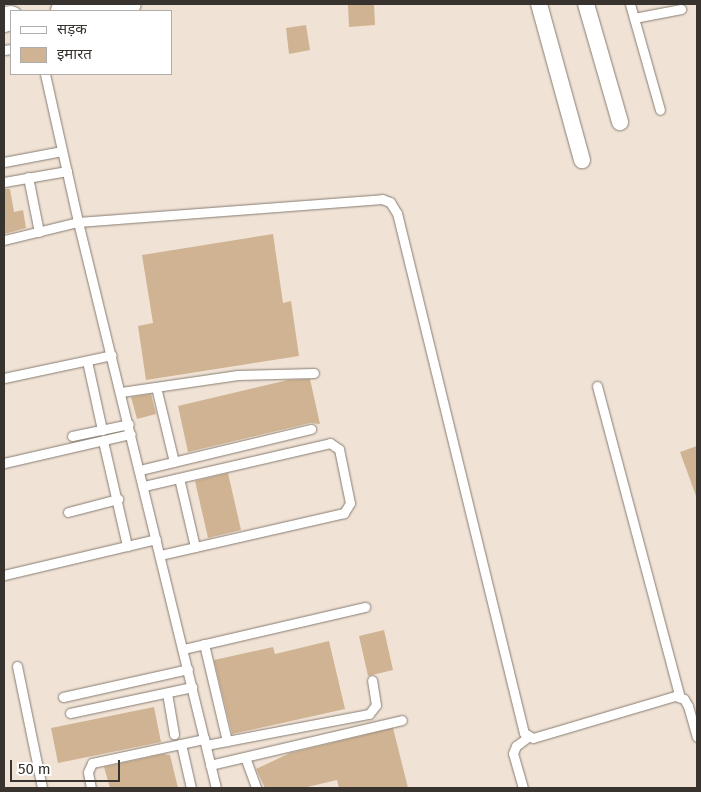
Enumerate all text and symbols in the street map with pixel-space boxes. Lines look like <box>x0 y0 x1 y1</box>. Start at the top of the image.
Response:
legend <box>10 10 172 75</box>
text: सड़क <box>57 20 87 38</box>
text: इमारत <box>57 45 92 63</box>
scale bar <box>12 750 122 782</box>
text: 50 m <box>18 760 51 778</box>

